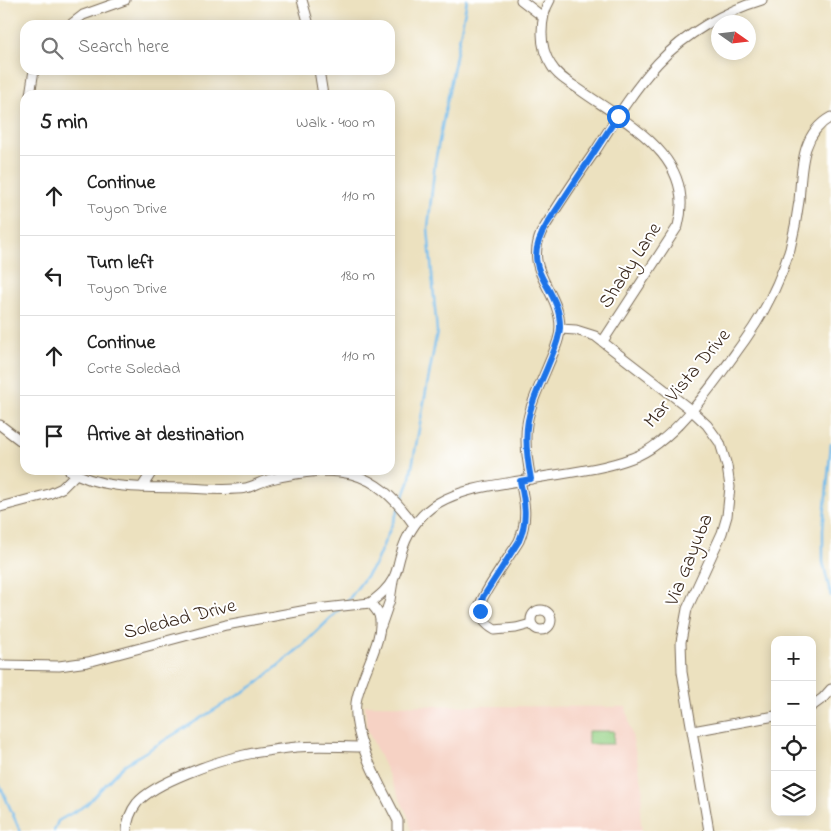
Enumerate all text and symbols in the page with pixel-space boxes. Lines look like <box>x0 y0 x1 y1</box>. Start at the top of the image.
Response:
north arrow <box>711 15 756 60</box>
search box <box>20 20 395 75</box>
icon: search <box>38 34 66 62</box>
text: Search here <box>78 34 169 61</box>
route start <box>607 105 630 128</box>
text: 5 min <box>40 108 88 138</box>
text: Walk · 400 m <box>296 111 375 135</box>
text: Continue <box>87 170 155 197</box>
icon: ahead <box>40 182 68 210</box>
text: 110 m <box>341 184 375 208</box>
text: Toyon Drive <box>87 197 167 221</box>
street label: Shady Lane <box>592 217 670 315</box>
text: Turn left <box>87 250 154 277</box>
icon: left <box>40 262 68 290</box>
text: 180 m <box>341 264 375 288</box>
text: Toyon Drive <box>87 277 167 301</box>
street label: Mar Vista Drive <box>637 323 739 435</box>
text: Continue <box>87 330 155 357</box>
icon: ahead <box>40 342 68 370</box>
text: 110 m <box>341 344 375 368</box>
text: Corte Soledad <box>87 357 180 381</box>
icon: arrive <box>40 422 68 450</box>
text: Arrive at destination <box>87 422 244 449</box>
street label: Via Gayuba <box>658 510 722 611</box>
street label: Soledad Drive <box>121 592 239 648</box>
route end <box>469 600 492 623</box>
map controls <box>771 636 816 816</box>
button: + <box>771 636 816 681</box>
button: − <box>771 681 816 726</box>
button: locate <box>771 726 816 771</box>
button: layers <box>771 771 816 816</box>

